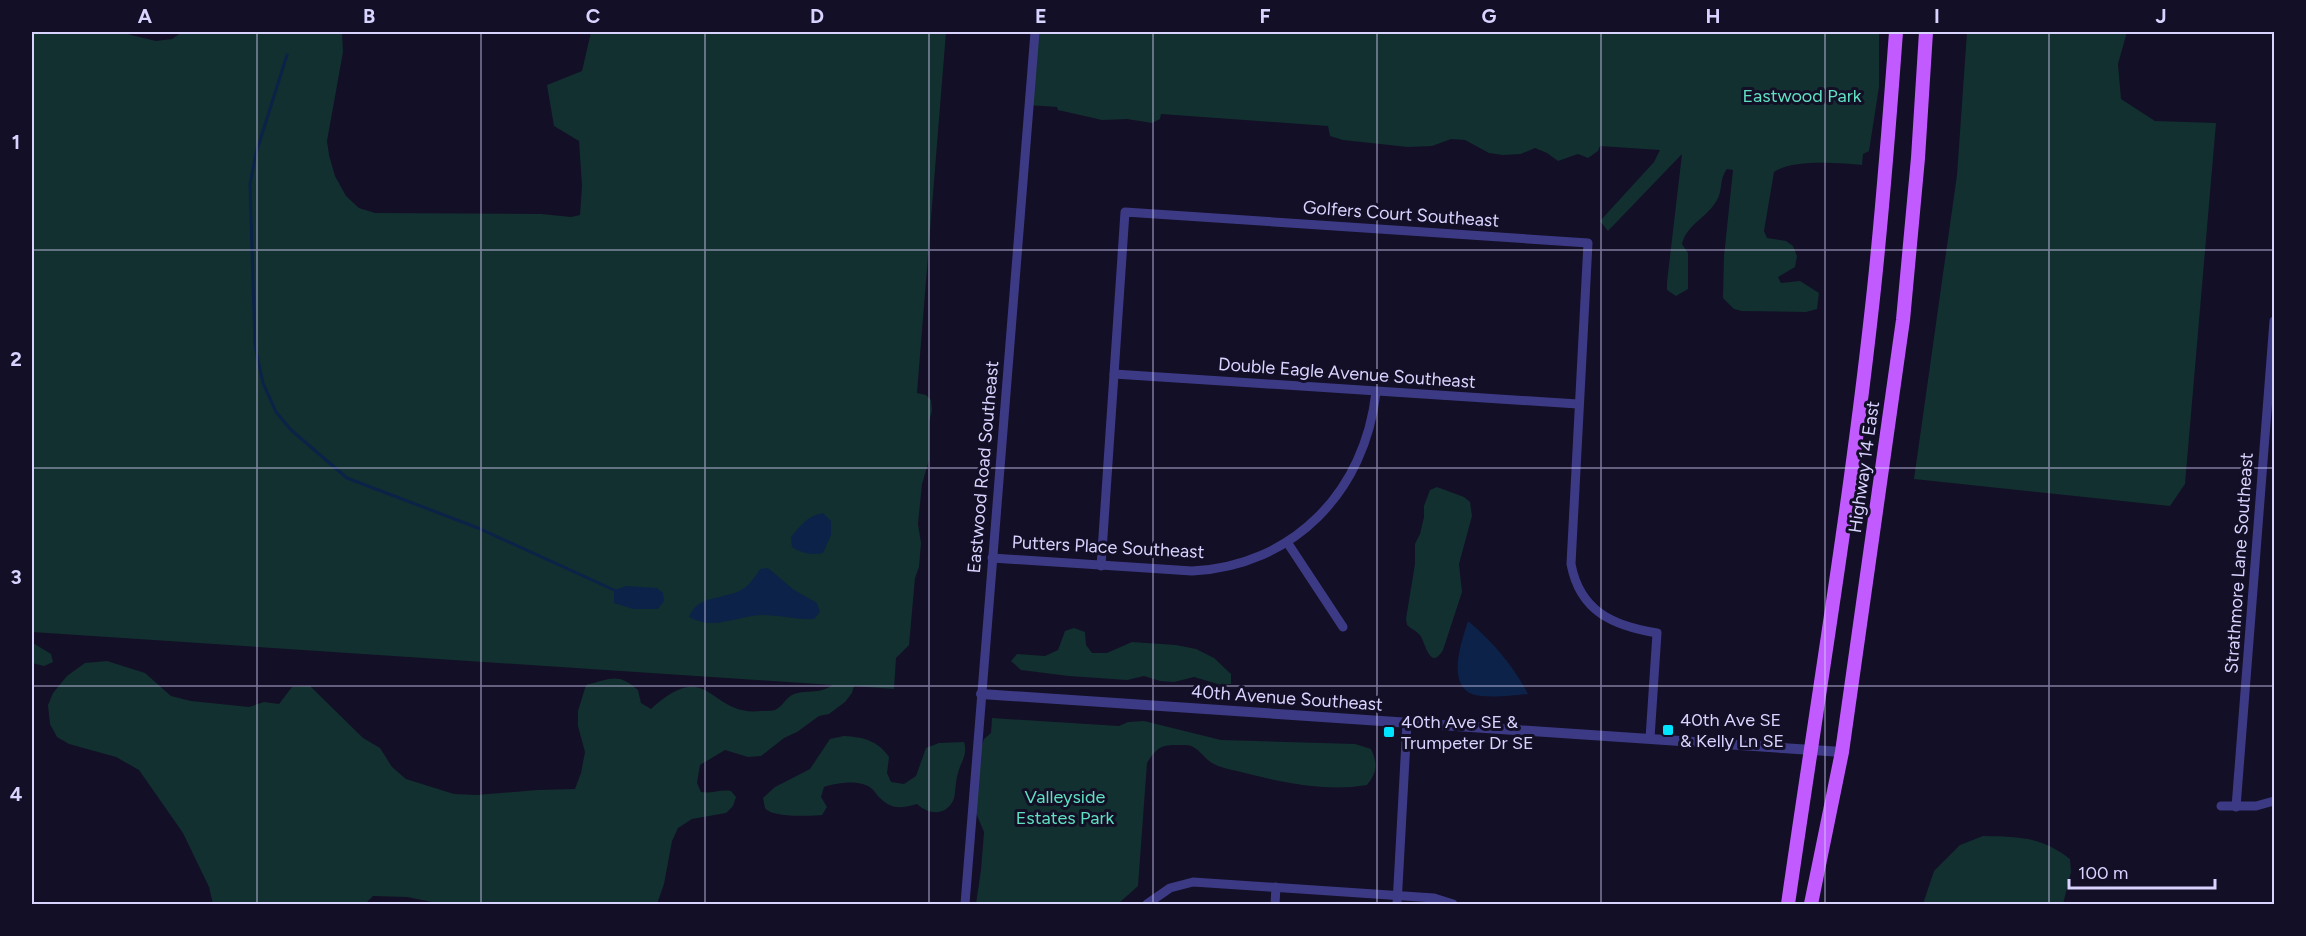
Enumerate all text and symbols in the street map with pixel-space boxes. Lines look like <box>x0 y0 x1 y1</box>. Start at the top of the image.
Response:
text: A <box>138 4 153 28</box>
text: B <box>363 4 375 28</box>
text: C <box>586 4 600 28</box>
text: D <box>810 4 824 28</box>
text: E <box>1035 4 1047 28</box>
text: F <box>1259 4 1271 28</box>
text: G <box>1482 4 1497 28</box>
text: H <box>1706 4 1721 28</box>
text: I <box>1934 4 1940 28</box>
text: J <box>2155 4 2167 28</box>
park label: Eastwood Park <box>1742 85 1862 107</box>
text: 1 <box>12 130 20 154</box>
street label: Golfers Court Southeast <box>1302 196 1500 232</box>
text: 2 <box>10 347 22 371</box>
street label: Double Eagle Avenue Southeast <box>1217 353 1477 393</box>
street label: Eastwood Road Southeast <box>963 360 1003 574</box>
street label: Highway 14 East <box>1844 399 1884 534</box>
street label: Strathmore Lane Southeast <box>2220 452 2258 674</box>
street label: Putters Place Southeast <box>1011 531 1205 563</box>
text: 3 <box>10 565 22 589</box>
street label: 40th Avenue Southeast <box>1191 680 1384 716</box>
place label: 40th Ave SE & Kelly Ln SE <box>1680 709 1784 752</box>
place label: 40th Ave SE & Trumpeter Dr SE <box>1401 711 1534 754</box>
marker: 40th Ave SE & Kelly Ln SE <box>1661 723 1675 737</box>
marker: 40th Ave SE & Trumpeter Dr SE <box>1382 725 1396 739</box>
text: 4 <box>10 782 23 806</box>
park label: Valleyside Estates Park <box>1016 786 1115 829</box>
scale bar <box>2069 852 2214 890</box>
text: 100 m <box>2078 862 2128 884</box>

